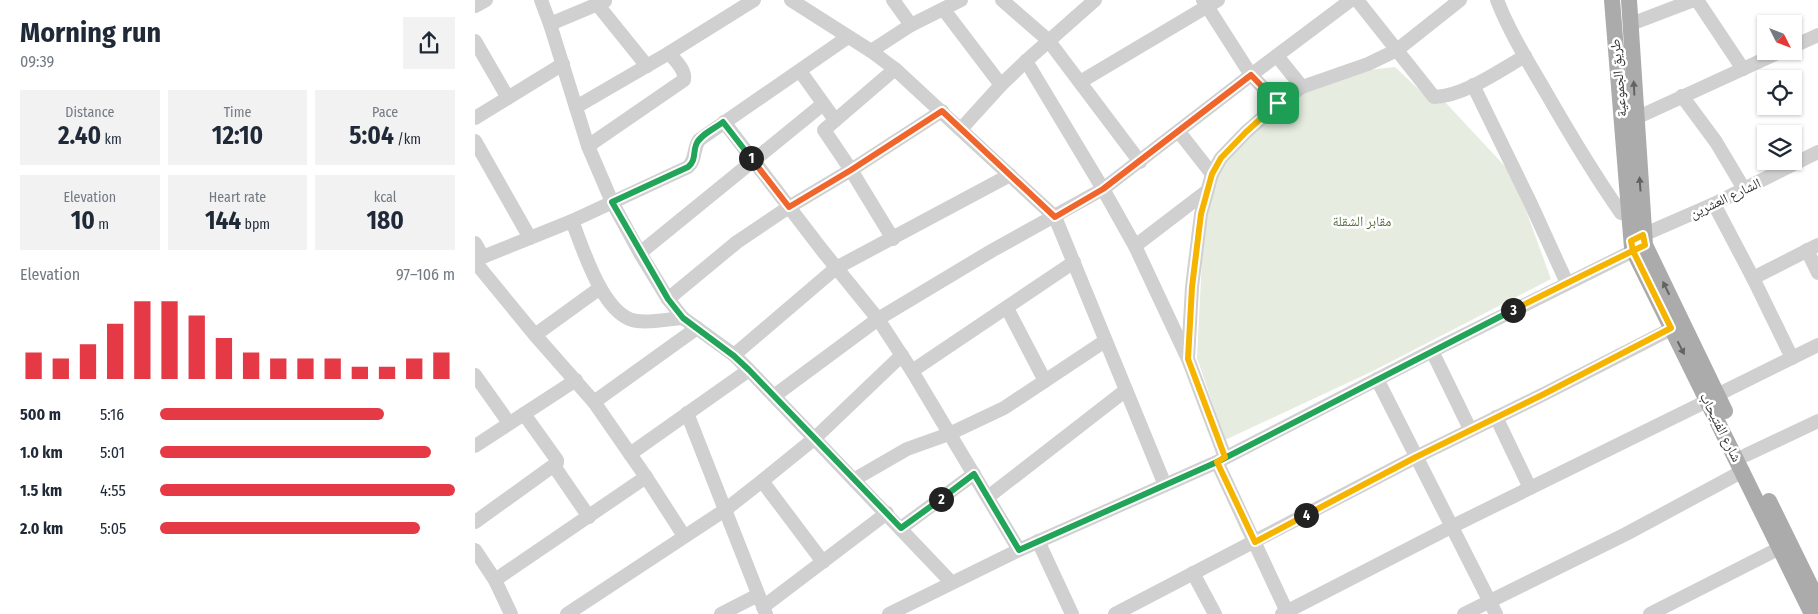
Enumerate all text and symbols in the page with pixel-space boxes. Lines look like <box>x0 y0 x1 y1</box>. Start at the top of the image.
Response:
north arrow <box>1757 15 1803 60</box>
map controls <box>1757 15 1802 170</box>
text: Morning run <box>20 16 161 49</box>
button: share <box>403 17 455 69</box>
street label: طريق الجموعية <box>1607 38 1631 118</box>
text: 09:39 <box>20 52 54 71</box>
button: locate <box>1757 70 1802 115</box>
one-way arrow <box>1630 79 1638 95</box>
pin <box>1257 82 1299 124</box>
icon: arrive <box>1264 89 1292 117</box>
text: Distance <box>65 104 114 121</box>
text: Time <box>224 104 251 121</box>
text: Pace <box>372 104 398 121</box>
text: 2.40 <box>58 121 101 151</box>
text: 12:10 <box>212 121 263 151</box>
text: 5:04 <box>349 121 394 151</box>
button: layers <box>1757 125 1802 170</box>
text: km <box>101 131 122 148</box>
text: /km <box>394 131 421 148</box>
pin: 1 <box>739 146 763 170</box>
text: 1 <box>749 150 754 167</box>
street label: الشارع العشرين <box>1687 175 1764 223</box>
one-way arrow <box>1636 176 1644 192</box>
text: Elevation <box>63 189 116 206</box>
text: Heart rate <box>209 189 266 206</box>
text: kcal <box>374 189 397 206</box>
text: 10 <box>71 206 95 236</box>
text: 144 <box>205 206 241 236</box>
text: 180 <box>366 206 404 236</box>
park label: مقابر الشقلة <box>1333 213 1391 230</box>
text: m <box>95 216 109 233</box>
text: bpm <box>241 216 270 233</box>
text: Elevation <box>20 265 80 284</box>
text: 97–106 m <box>396 265 455 284</box>
one-way arrow <box>1661 281 1669 295</box>
pin: 3 <box>1501 298 1525 322</box>
text: 3 <box>1510 302 1517 319</box>
one-way arrow <box>1677 341 1685 355</box>
street label: شارع الفتيحاب <box>1695 390 1745 465</box>
text: 500 m <box>20 405 61 424</box>
text: 5:16 <box>100 405 124 424</box>
text: 1.0 km <box>20 443 63 462</box>
text: 5:01 <box>100 443 125 462</box>
text: 1.5 km <box>20 481 62 500</box>
text: 4:55 <box>100 481 126 500</box>
pin: 2 <box>929 486 953 512</box>
text: 2 <box>938 491 945 508</box>
pin: 4 <box>1293 502 1319 528</box>
text: 4 <box>1303 507 1310 524</box>
text: 2.0 km <box>20 519 63 538</box>
text: 5:05 <box>100 519 126 538</box>

